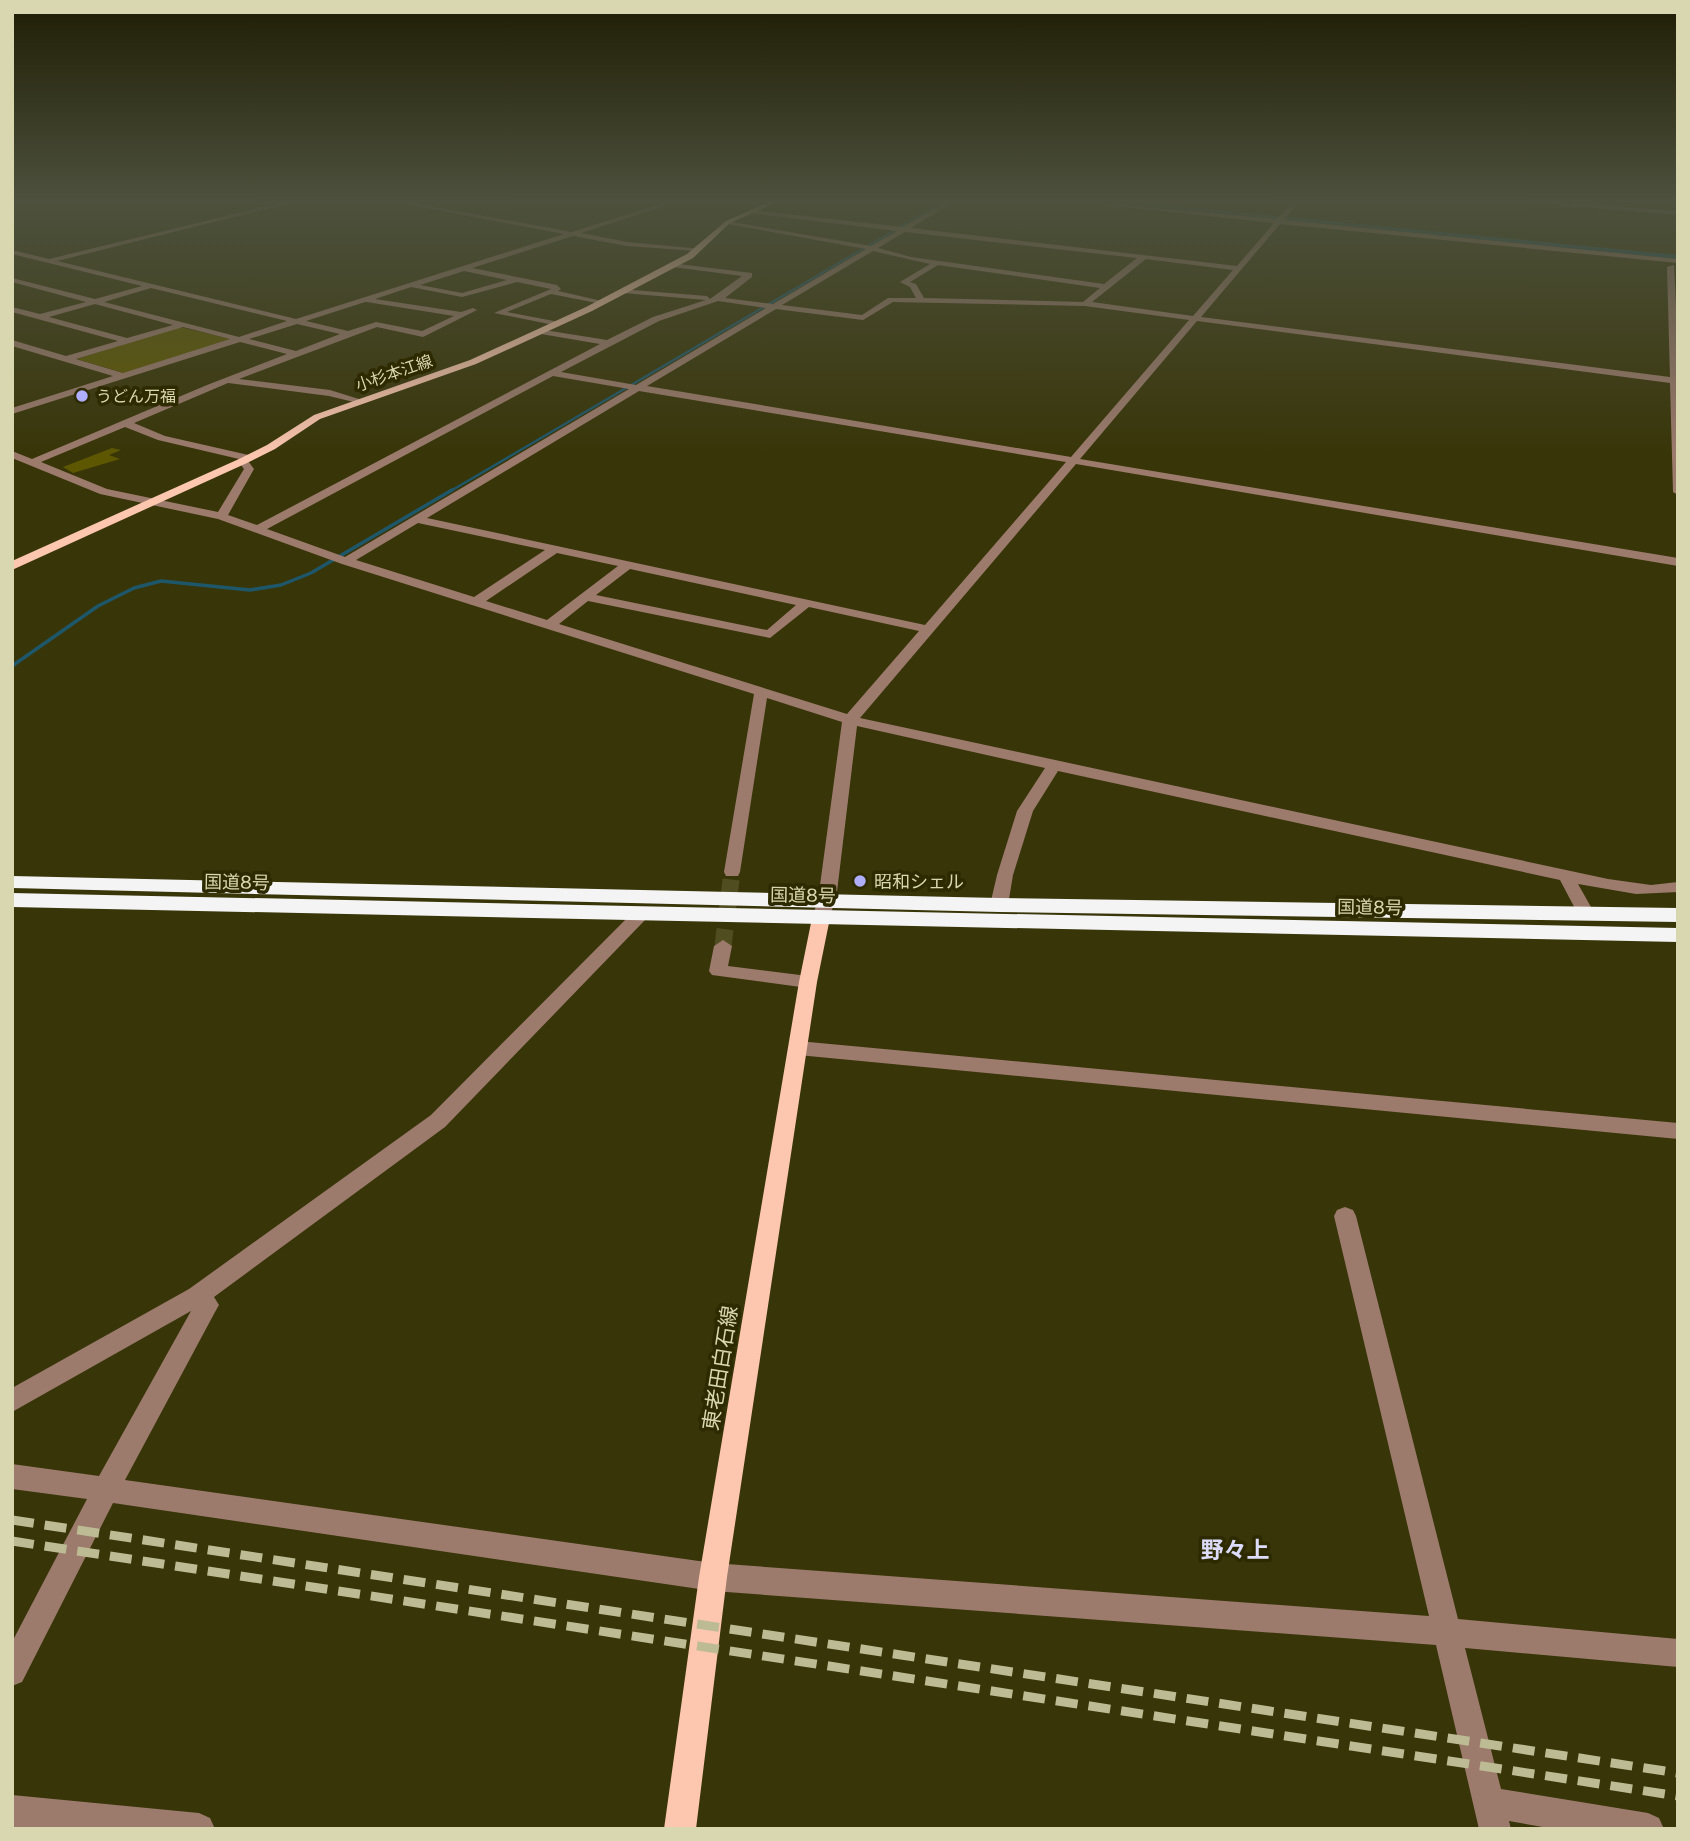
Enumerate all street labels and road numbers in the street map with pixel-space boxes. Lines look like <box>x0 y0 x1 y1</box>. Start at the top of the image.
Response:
street label: 小杉本江線 <box>353 351 435 395</box>
street label: 国道8号 <box>204 871 270 893</box>
street label: 国道8号 <box>770 884 836 906</box>
street label: 国道8号 <box>1337 896 1403 918</box>
street label: 東老田白石線 <box>698 1304 742 1432</box>

